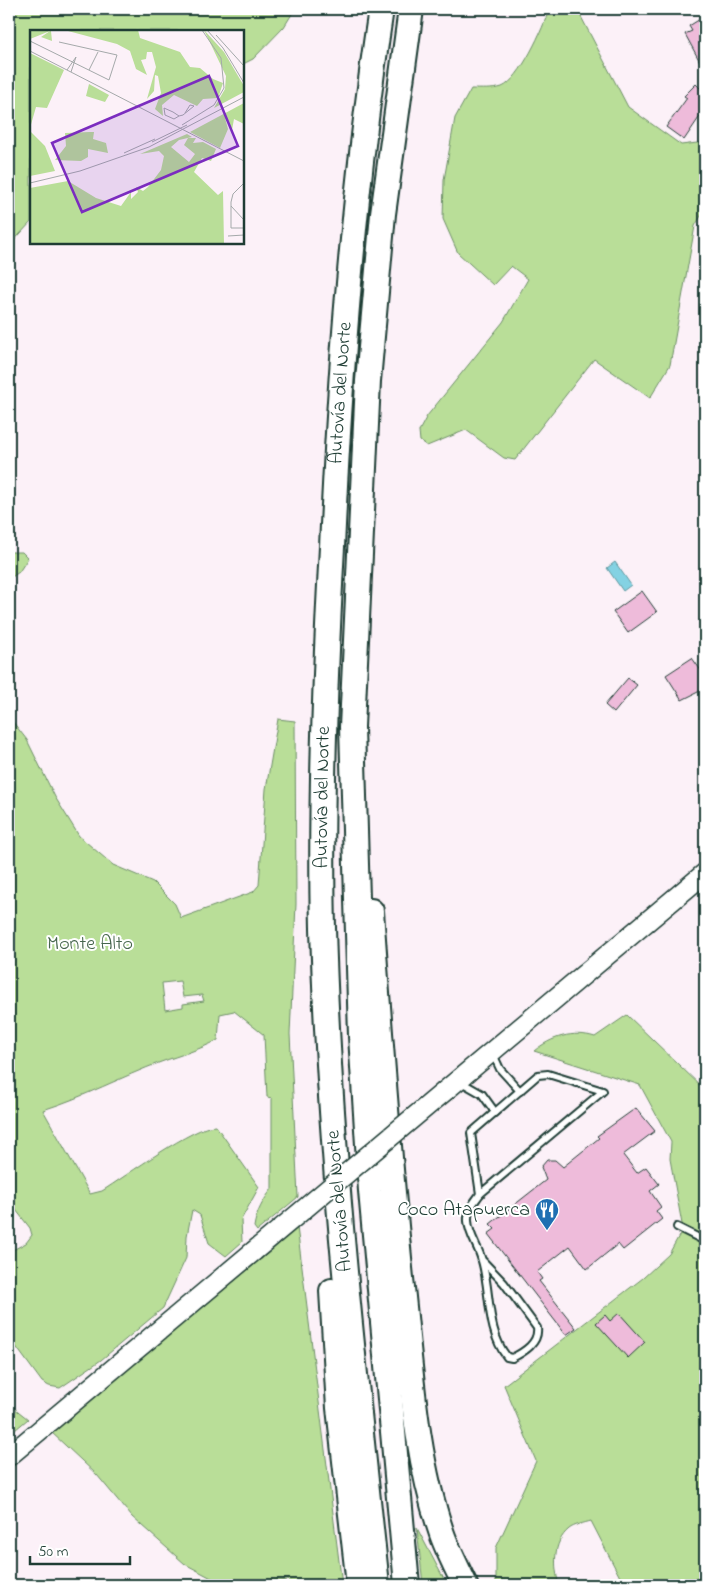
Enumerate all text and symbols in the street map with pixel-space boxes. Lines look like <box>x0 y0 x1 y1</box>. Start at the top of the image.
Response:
inset map <box>30 30 244 244</box>
street label: Autovía del Norte <box>322 321 360 465</box>
street label: Autovía del Norte <box>308 726 339 869</box>
park label: Monte Alto <box>47 930 133 959</box>
street label: Autovía del Norte <box>319 1129 361 1273</box>
place label: Coco Atapuerca <box>397 1196 530 1225</box>
restaurant icon: Coco Atapuerca <box>534 1197 560 1231</box>
scale bar <box>30 1534 130 1566</box>
text: 50 m <box>38 1541 69 1563</box>

